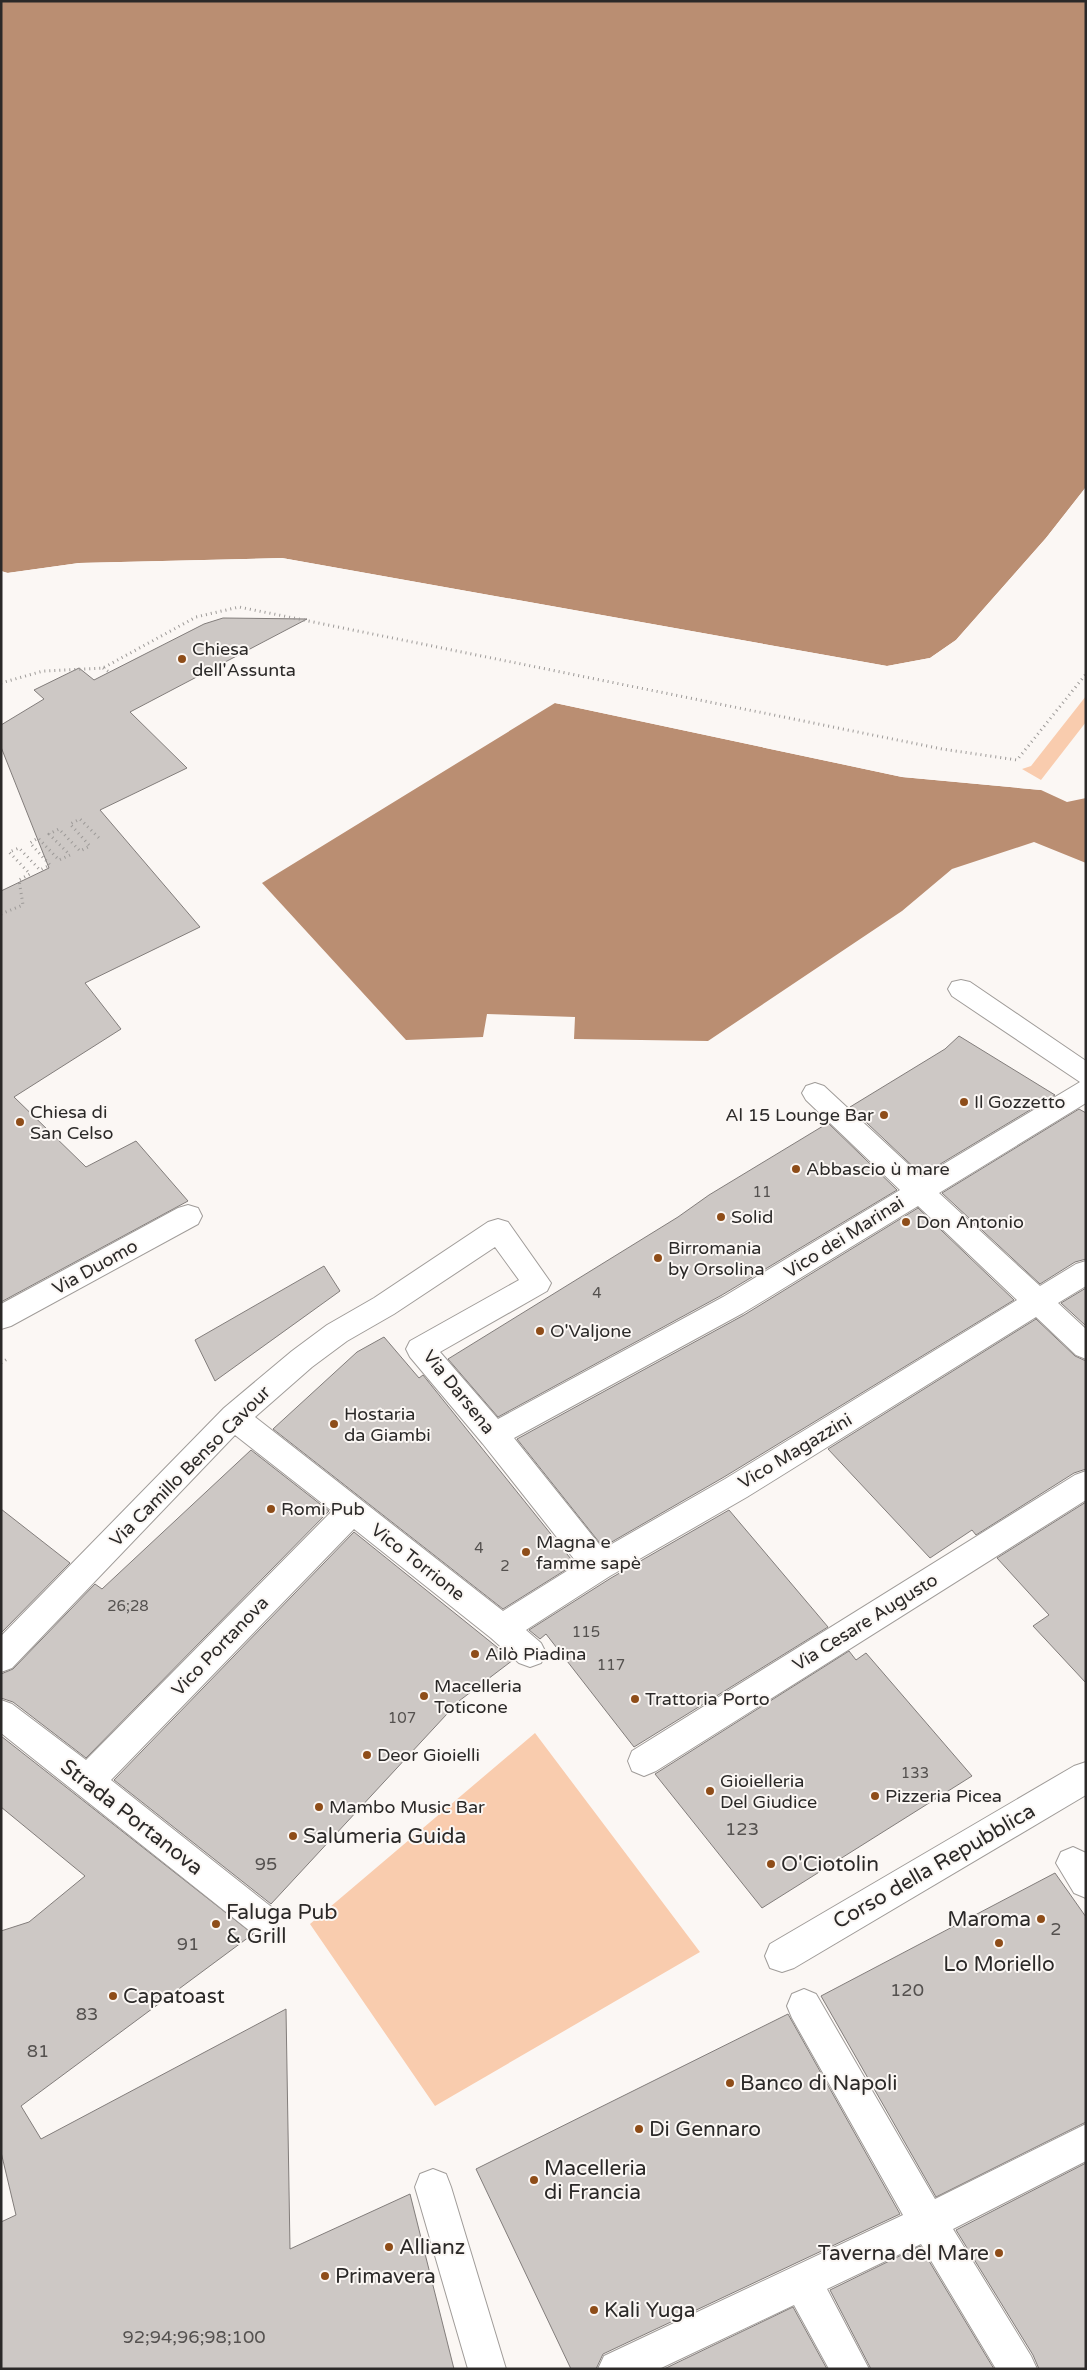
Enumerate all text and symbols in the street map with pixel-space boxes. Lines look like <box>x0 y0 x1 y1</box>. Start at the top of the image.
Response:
place label: Chiesa dell'Assunta <box>192 638 296 681</box>
marker: Chiesa dell'Assunta <box>176 653 188 665</box>
place label: Il Gozzetto <box>974 1091 1065 1113</box>
marker: Il Gozzetto <box>958 1096 970 1108</box>
place label: Chiesa di San Celso <box>30 1101 113 1144</box>
place label: Al 15 Lounge Bar <box>725 1104 874 1126</box>
marker: Al 15 Lounge Bar <box>878 1109 890 1121</box>
marker: Chiesa di San Celso <box>14 1116 26 1128</box>
place label: Abbascio ù mare <box>806 1158 950 1180</box>
marker: Abbascio ù mare <box>790 1163 802 1175</box>
house number: 11 <box>753 1183 771 1201</box>
street label: Vico dei Marinai <box>780 1191 908 1283</box>
place label: Solid <box>731 1206 773 1228</box>
marker: Solid <box>715 1211 727 1223</box>
place label: Don Antonio <box>916 1211 1024 1233</box>
marker: Don Antonio <box>900 1216 912 1228</box>
street label: Via Duomo <box>48 1234 142 1299</box>
place label: Birromania by Orsolina <box>668 1237 765 1280</box>
marker: Birromania by Orsolina <box>652 1252 664 1264</box>
house number: 4 <box>592 1284 602 1302</box>
place label: O'Valjone <box>550 1320 631 1342</box>
marker: O'Valjone <box>534 1325 546 1337</box>
street label: Via Darsena <box>418 1346 500 1438</box>
street label: Via Camillo Benso Cavour <box>105 1381 275 1551</box>
place label: Hostaria da Giambi <box>344 1403 431 1446</box>
street label: Vico Magazzini <box>734 1408 856 1494</box>
marker: Hostaria da Giambi <box>328 1418 340 1430</box>
place label: Romi Pub <box>281 1498 365 1520</box>
marker: Romi Pub <box>265 1503 277 1515</box>
street label: Vico Torrione <box>367 1519 469 1605</box>
place label: Magna e famme sapè <box>536 1531 641 1574</box>
house number: 4 <box>474 1539 484 1557</box>
marker: Magna e famme sapè <box>520 1546 532 1558</box>
house number: 2 <box>500 1557 510 1575</box>
street label: Via Cesare Augusto <box>788 1568 942 1676</box>
street label: Vico Portanova <box>167 1592 273 1700</box>
house number: 26;28 <box>107 1597 149 1615</box>
house number: 115 <box>572 1623 600 1641</box>
place label: Ailò Piadina <box>485 1643 586 1665</box>
marker: Ailò Piadina <box>469 1648 481 1660</box>
house number: 117 <box>597 1656 625 1674</box>
place label: Macelleria Toticone <box>434 1675 522 1718</box>
place label: Trattoria Porto <box>645 1688 770 1710</box>
marker: Macelleria Toticone <box>418 1690 430 1702</box>
marker: Trattoria Porto <box>629 1693 641 1705</box>
house number: 107 <box>388 1709 416 1727</box>
place label: Deor Gioielli <box>377 1744 480 1766</box>
marker: Deor Gioielli <box>361 1749 373 1761</box>
street label: Strada Portanova <box>56 1754 208 1881</box>
house number: 133 <box>901 1764 929 1782</box>
place label: Gioielleria Del Giudice <box>720 1770 817 1813</box>
marker: Gioielleria Del Giudice <box>704 1785 716 1797</box>
place label: Pizzeria Picea <box>885 1785 1002 1807</box>
marker: Pizzeria Picea <box>869 1790 881 1802</box>
place label: Mambo Music Bar <box>329 1796 485 1818</box>
street label: Corso della Repubblica <box>829 1798 1040 1935</box>
marker: Mambo Music Bar <box>313 1801 325 1813</box>
house number: 123 <box>725 1818 759 1840</box>
place label: Salumeria Guida <box>303 1824 466 1849</box>
marker: Salumeria Guida <box>287 1830 299 1842</box>
place label: O'Ciotolin <box>781 1852 879 1877</box>
house number: 95 <box>255 1853 277 1875</box>
marker: O'Ciotolin <box>765 1858 777 1870</box>
place label: Faluga Pub & Grill <box>226 1900 338 1949</box>
place label: Maroma <box>947 1907 1031 1932</box>
marker: Maroma <box>1035 1913 1047 1925</box>
marker: Faluga Pub & Grill <box>210 1918 222 1930</box>
house number: 2 <box>1050 1918 1062 1940</box>
house number: 91 <box>177 1933 199 1955</box>
marker: Lo Moriello <box>993 1937 1005 1949</box>
place label: Lo Moriello <box>943 1952 1055 1977</box>
house number: 120 <box>890 1979 924 2001</box>
place label: Capatoast <box>123 1984 225 2009</box>
marker: Capatoast <box>107 1990 119 2002</box>
house number: 83 <box>76 2003 98 2025</box>
house number: 81 <box>27 2040 49 2062</box>
place label: Banco di Napoli <box>740 2071 898 2096</box>
marker: Banco di Napoli <box>724 2077 736 2089</box>
place label: Di Gennaro <box>649 2117 761 2142</box>
marker: Di Gennaro <box>633 2123 645 2135</box>
place label: Macelleria di Francia <box>544 2156 647 2205</box>
marker: Macelleria di Francia <box>528 2174 540 2186</box>
place label: Allianz <box>399 2235 465 2260</box>
marker: Allianz <box>383 2241 395 2253</box>
place label: Taverna del Mare <box>818 2241 989 2266</box>
marker: Taverna del Mare <box>993 2247 1005 2259</box>
place label: Primavera <box>335 2264 436 2289</box>
marker: Primavera <box>319 2270 331 2282</box>
place label: Kali Yuga <box>604 2298 696 2323</box>
marker: Kali Yuga <box>588 2304 600 2316</box>
house number: 92;94;96;98;100 <box>122 2326 266 2348</box>

